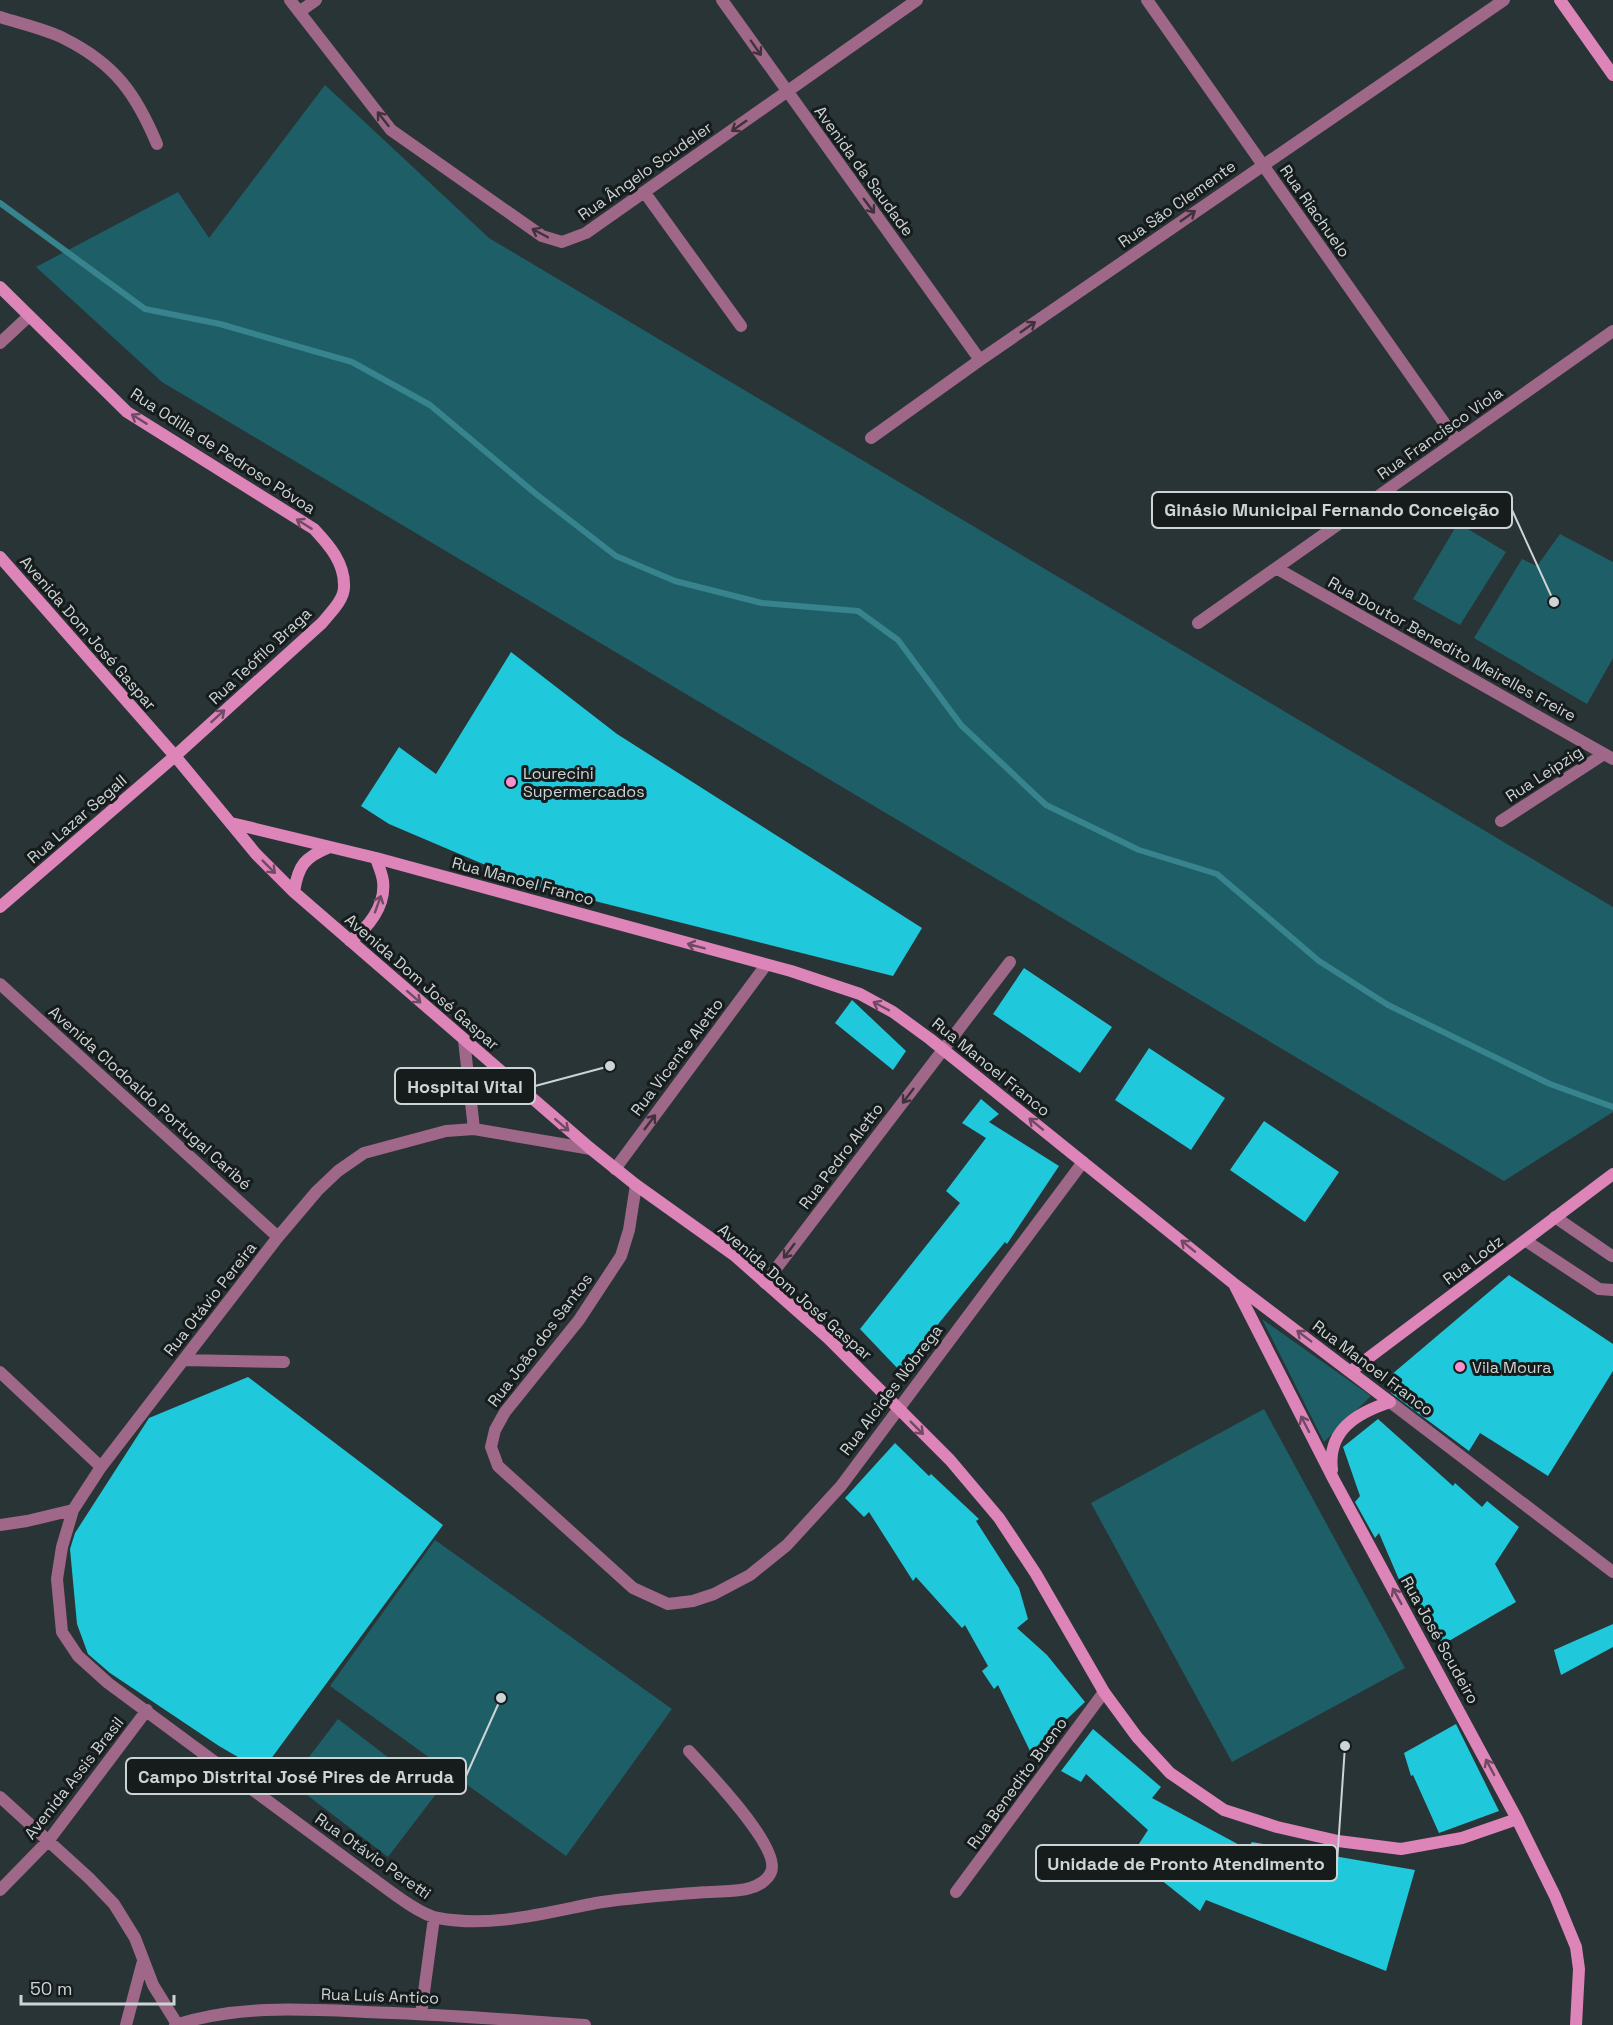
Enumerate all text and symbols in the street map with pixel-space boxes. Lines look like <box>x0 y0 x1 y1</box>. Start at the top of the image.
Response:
one-way arrow <box>750 39 762 55</box>
street label: Avenida da Saudade <box>810 102 918 240</box>
one-way arrow <box>376 112 389 128</box>
street label: Rua Ângelo Scudeler <box>574 117 716 225</box>
one-way arrow <box>732 120 748 132</box>
street label: Rua São Clemente <box>1114 156 1240 252</box>
street label: Rua Riachuelo <box>1275 161 1355 261</box>
one-way arrow <box>863 198 875 214</box>
one-way arrow <box>1180 210 1196 222</box>
one-way arrow <box>531 227 549 239</box>
one-way arrow <box>1019 321 1036 333</box>
street label: Rua Francisco Viola <box>1373 382 1507 484</box>
street label: Rua Odilla de Pedroso Póvoa <box>126 383 320 519</box>
one-way arrow <box>131 413 148 425</box>
callout: Ginásio Municipal Fernando Conceição <box>1152 492 1512 528</box>
text: Ginásio Municipal Fernando Conceição <box>1164 498 1500 521</box>
one-way arrow <box>296 517 313 529</box>
street label: Avenida Dom José Gaspar <box>15 551 161 715</box>
street label: Rua Doutor Benedito Meirelles Freire <box>1324 572 1580 726</box>
street label: Rua Teófilo Braga <box>204 603 316 709</box>
one-way arrow <box>211 709 226 723</box>
street label: Rua Leipzig <box>1501 741 1587 807</box>
place label: Lourecini Supermercados <box>523 763 645 802</box>
street label: Rua Lazar Segall <box>23 770 131 868</box>
marker: Lourecini Supermercados <box>504 775 518 789</box>
street label: Rua Manoel Franco <box>450 852 596 910</box>
one-way arrow <box>262 859 277 874</box>
one-way arrow <box>374 895 385 914</box>
street label: Avenida Dom José Gaspar <box>340 909 504 1055</box>
one-way arrow <box>687 940 706 951</box>
one-way arrow <box>406 990 421 1004</box>
street label: Rua Vicente Aletto <box>626 994 728 1120</box>
one-way arrow <box>873 1000 890 1012</box>
street label: Avenida Clodoaldo Portugal Caribé <box>44 1001 256 1195</box>
street label: Rua Manoel Franco <box>928 1013 1054 1121</box>
callout: Hospital Vital <box>395 1068 535 1104</box>
text: Hospital Vital <box>407 1075 523 1098</box>
one-way arrow <box>901 1088 914 1104</box>
street label: Rua Pedro Aletto <box>794 1099 888 1213</box>
one-way arrow <box>644 1114 656 1130</box>
one-way arrow <box>1028 1117 1044 1130</box>
one-way arrow <box>554 1118 570 1131</box>
street label: Avenida Dom José Gaspar <box>713 1219 877 1365</box>
street label: Rua Lodz <box>1439 1230 1507 1290</box>
street label: Rua Otávio Pereira <box>159 1238 261 1360</box>
one-way arrow <box>1180 1240 1196 1253</box>
one-way arrow <box>783 1243 796 1259</box>
street label: Rua João dos Santos <box>483 1269 597 1411</box>
street label: Rua Manoel Franco <box>1308 1316 1438 1420</box>
street label: Rua Alcides Nóbrega <box>835 1320 947 1460</box>
one-way arrow <box>1297 1330 1313 1343</box>
place label: Vila Moura <box>1472 1357 1552 1378</box>
marker: Vila Moura <box>1453 1360 1467 1374</box>
one-way arrow <box>1299 1415 1310 1433</box>
one-way arrow <box>910 1420 925 1435</box>
street label: Rua José Scudeiro <box>1396 1573 1484 1707</box>
one-way arrow <box>1391 1587 1402 1605</box>
street label: Avenida Assis Brasil <box>20 1712 128 1844</box>
street label: Rua Benedito Bueno <box>962 1713 1072 1853</box>
callout: Campo Distrital José Pires de Arruda <box>126 1758 466 1794</box>
one-way arrow <box>1483 1758 1495 1776</box>
text: Campo Distrital José Pires de Arruda <box>138 1765 455 1788</box>
street label: Rua Otávio Peretti <box>311 1808 435 1904</box>
callout: Unidade de Pronto Atendimento <box>1036 1845 1337 1881</box>
text: Unidade de Pronto Atendimento <box>1047 1852 1325 1875</box>
scale bar <box>21 1968 174 2006</box>
text: 50 m <box>30 1977 72 2000</box>
street label: Rua Luís Antico <box>321 1983 439 2009</box>

